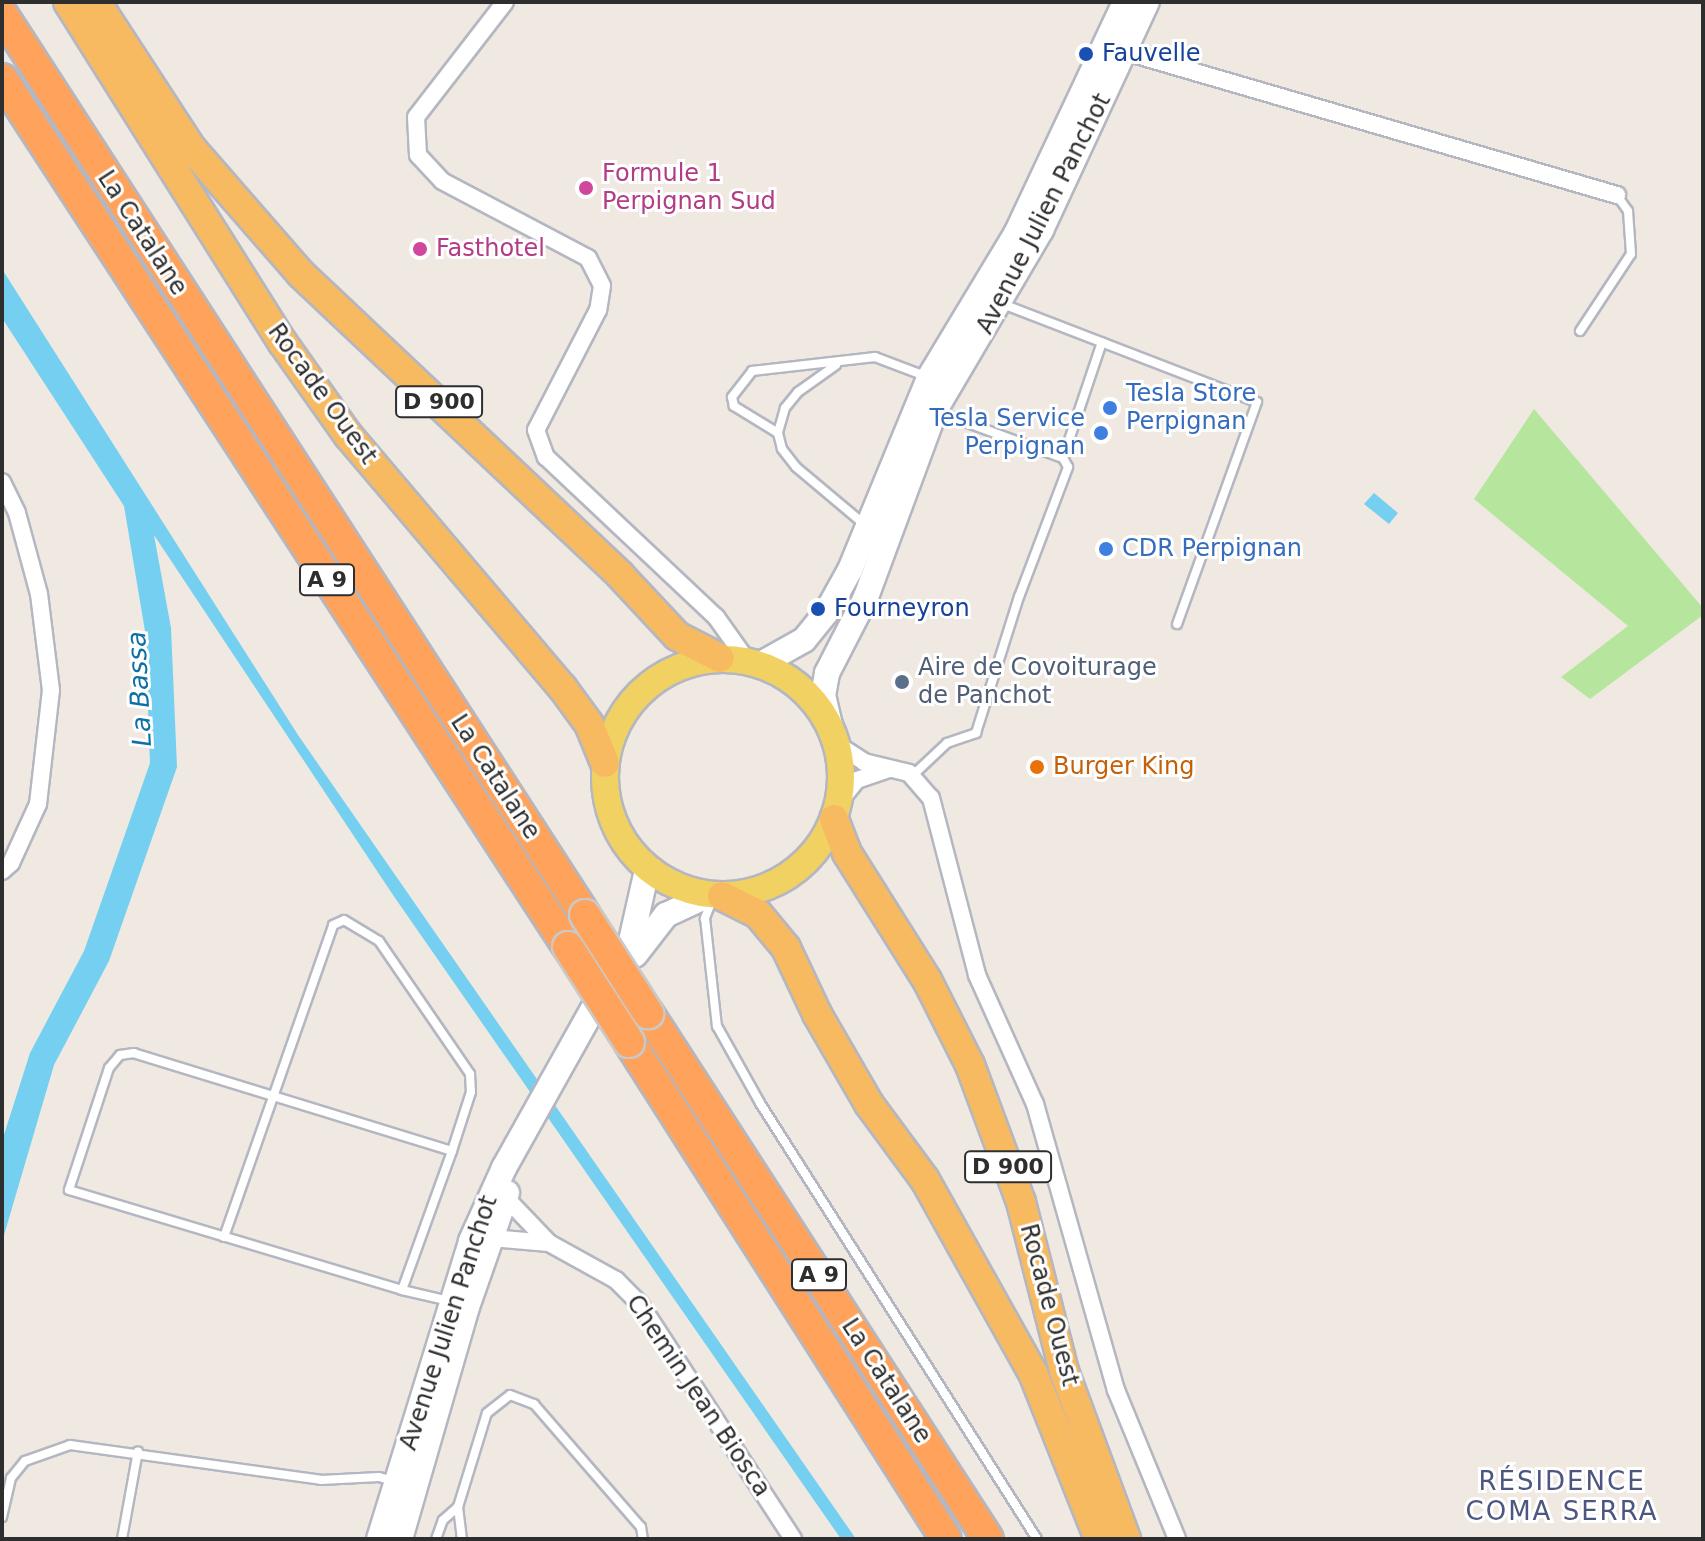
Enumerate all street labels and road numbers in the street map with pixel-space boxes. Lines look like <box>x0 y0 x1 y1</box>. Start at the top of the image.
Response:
street label: Avenue Julien Panchot <box>971 89 1117 339</box>
street label: La Catalane <box>91 165 193 301</box>
street label: Rocade Ouest <box>261 318 383 470</box>
road number: D 900 <box>395 384 483 420</box>
road number: A 9 <box>299 562 355 598</box>
street label: La Catalane <box>444 709 546 845</box>
road number: D 900 <box>964 1149 1052 1185</box>
street label: Avenue Julien Panchot <box>394 1192 504 1454</box>
street label: Rocade Ouest <box>1014 1221 1084 1389</box>
road number: A 9 <box>791 1257 847 1293</box>
street label: Chemin Jean Biosca <box>620 1290 776 1502</box>
street label: La Catalane <box>835 1313 937 1449</box>

